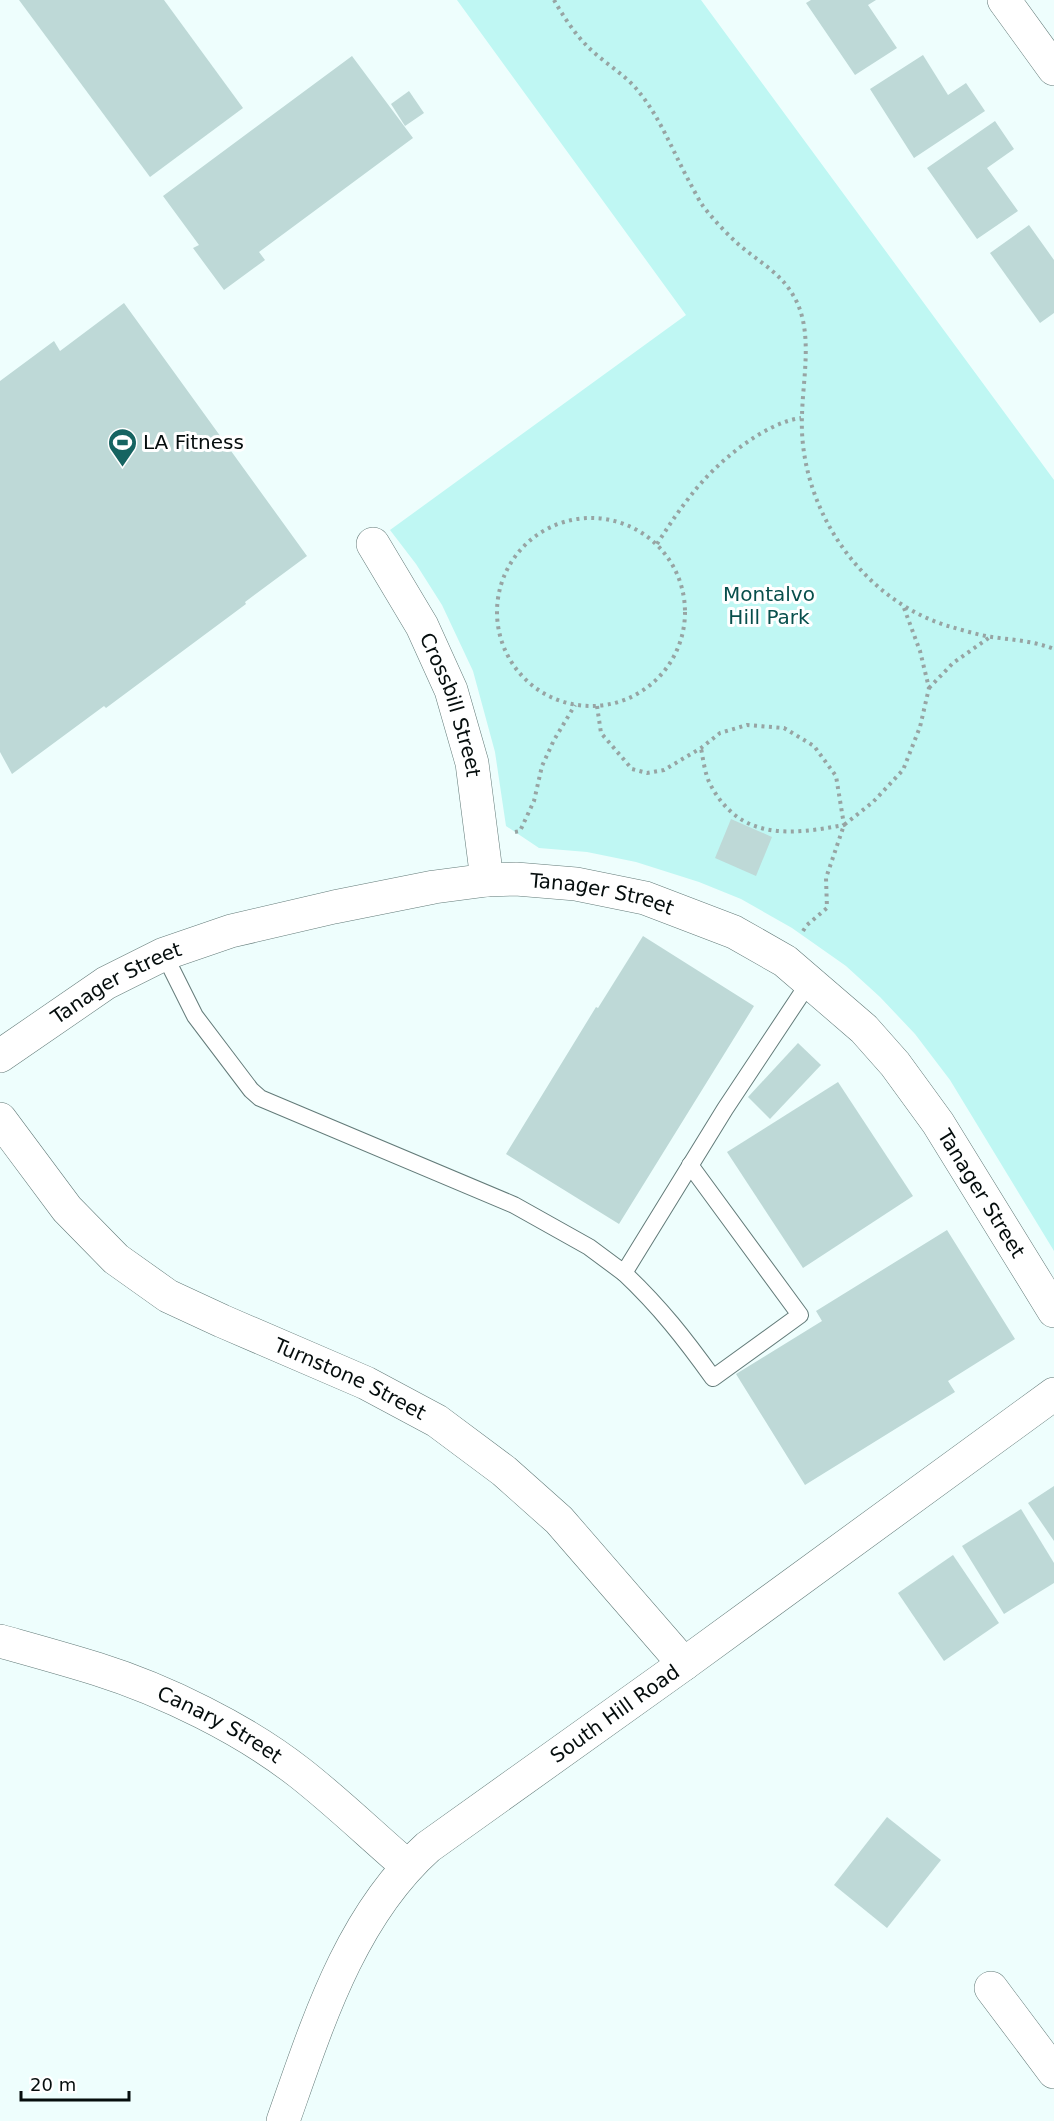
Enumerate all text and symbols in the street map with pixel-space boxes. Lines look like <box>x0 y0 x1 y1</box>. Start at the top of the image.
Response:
sports icon: LA Fitness <box>106 426 138 468</box>
place label: LA Fitness <box>143 430 244 454</box>
park label: Montalvo Hill Park <box>723 582 815 629</box>
street label: Crossbill Street <box>415 629 486 779</box>
street label: Tanager Street <box>528 868 678 920</box>
street label: Tanager Street <box>46 937 185 1030</box>
street label: Tanager Street <box>932 1124 1030 1262</box>
street label: Turnstone Street <box>270 1332 430 1425</box>
street label: South Hill Road <box>546 1659 684 1768</box>
street label: Canary Street <box>154 1681 287 1768</box>
scale bar <box>21 2064 129 2102</box>
text: 20 m <box>30 2074 76 2095</box>

